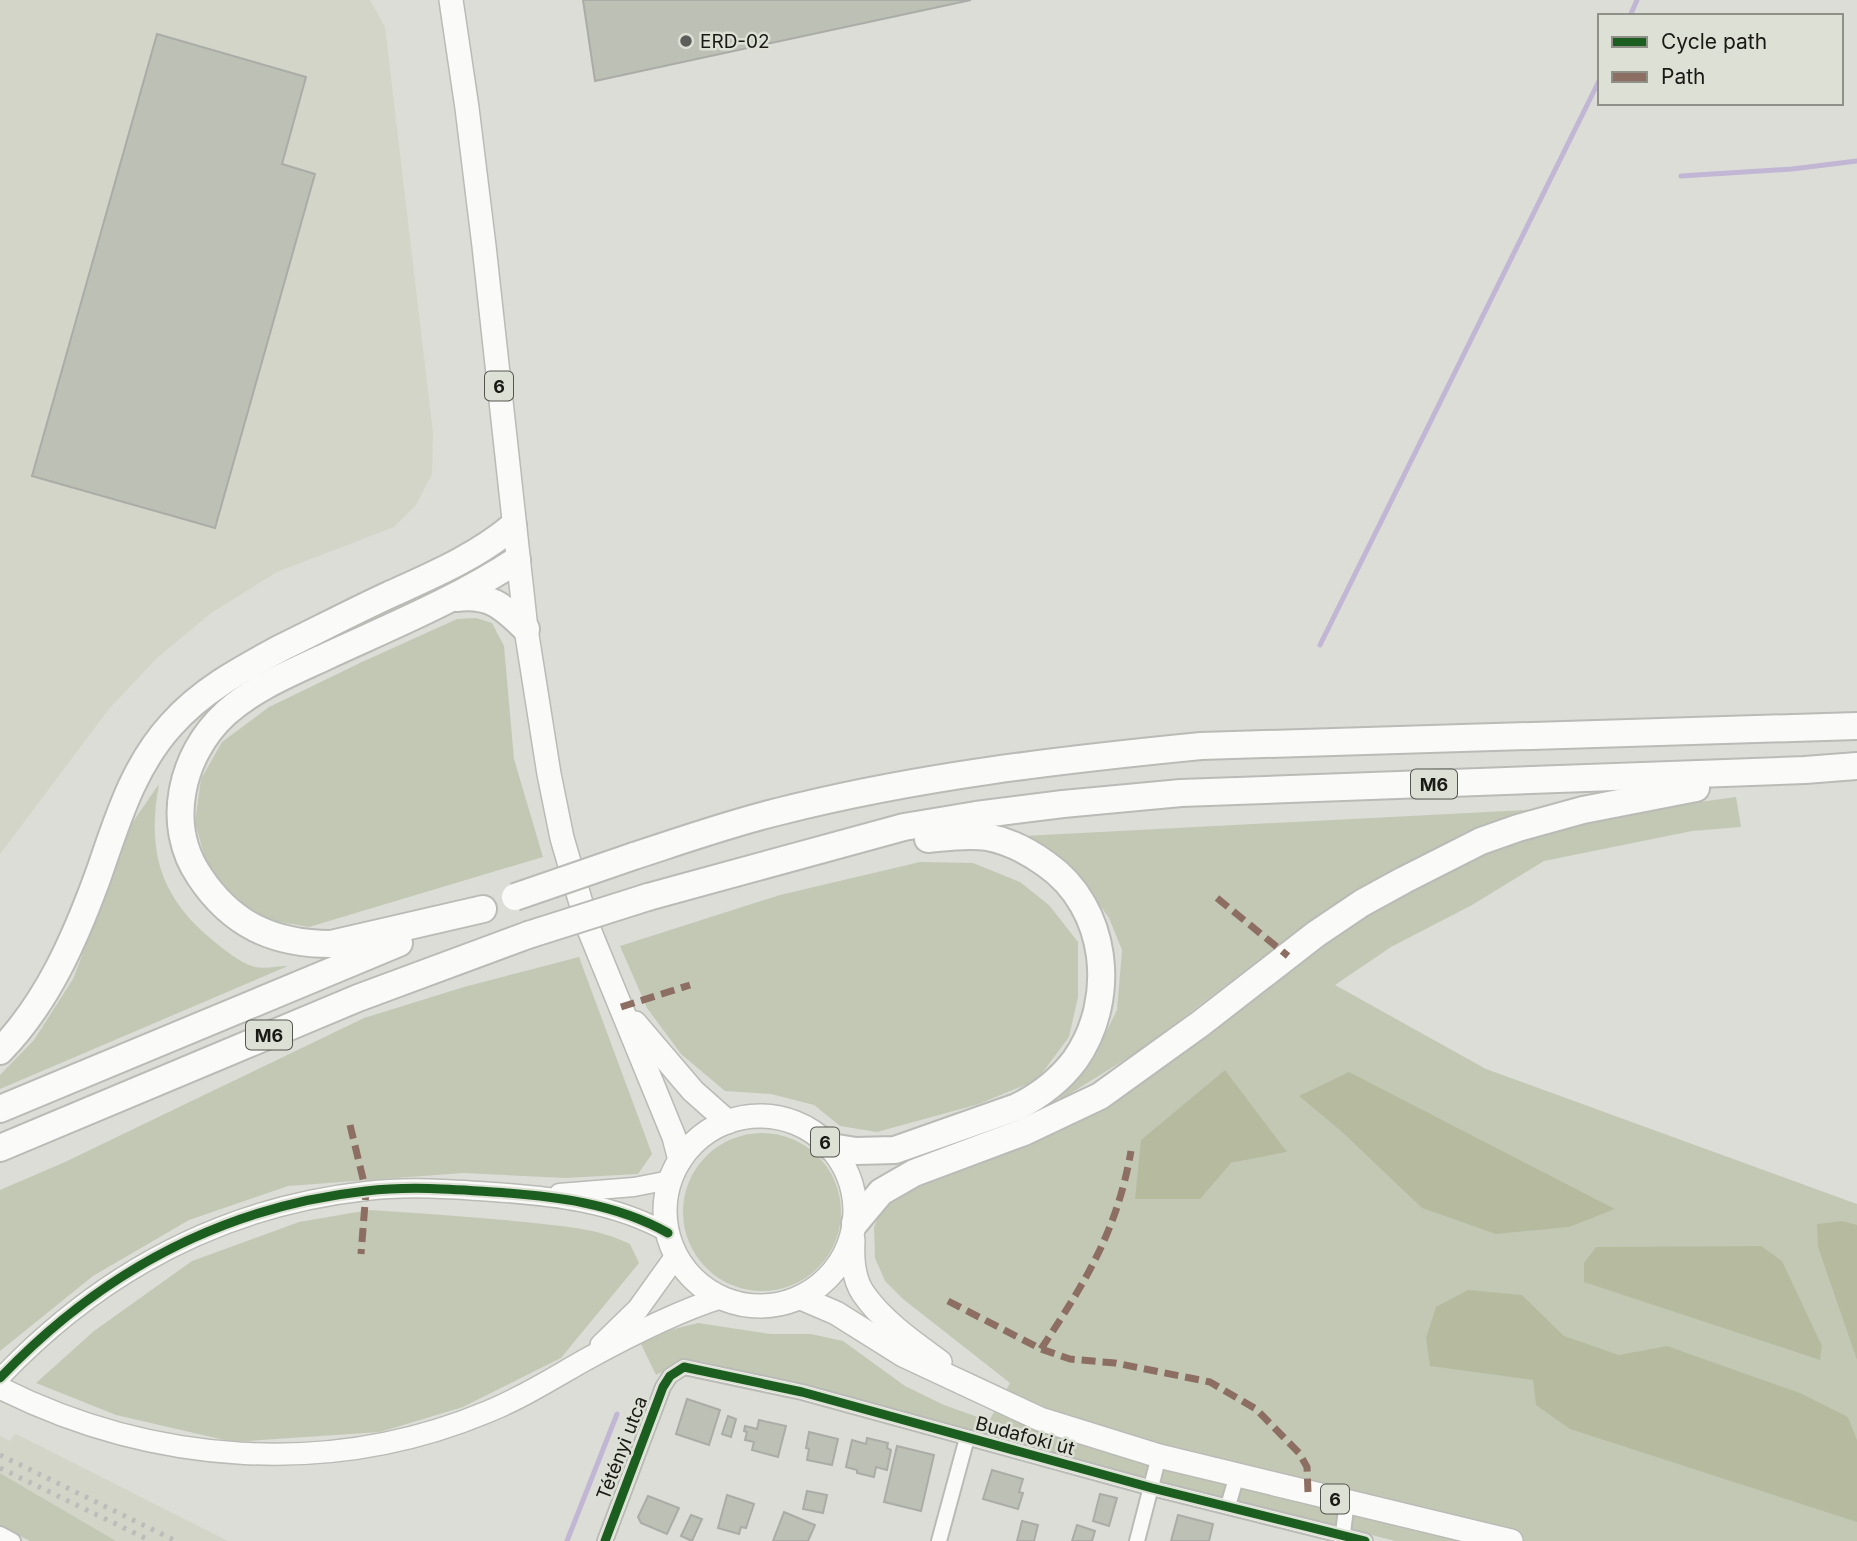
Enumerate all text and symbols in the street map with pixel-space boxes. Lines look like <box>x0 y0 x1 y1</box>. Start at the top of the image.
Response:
legend <box>1598 14 1843 105</box>
text: Cycle path <box>1661 29 1767 54</box>
place label: ERD-02 <box>700 30 770 53</box>
marker: ERD-02 <box>678 33 694 49</box>
text: Path <box>1661 64 1706 89</box>
road number: 6 <box>485 372 513 400</box>
road number: M6 <box>1411 770 1457 798</box>
road number: M6 <box>246 1020 292 1050</box>
road number: 6 <box>811 1128 839 1156</box>
street label: Tétényi utca <box>592 1393 652 1503</box>
street label: Budafoki út <box>973 1412 1077 1460</box>
road number: 6 <box>1321 1484 1349 1514</box>

